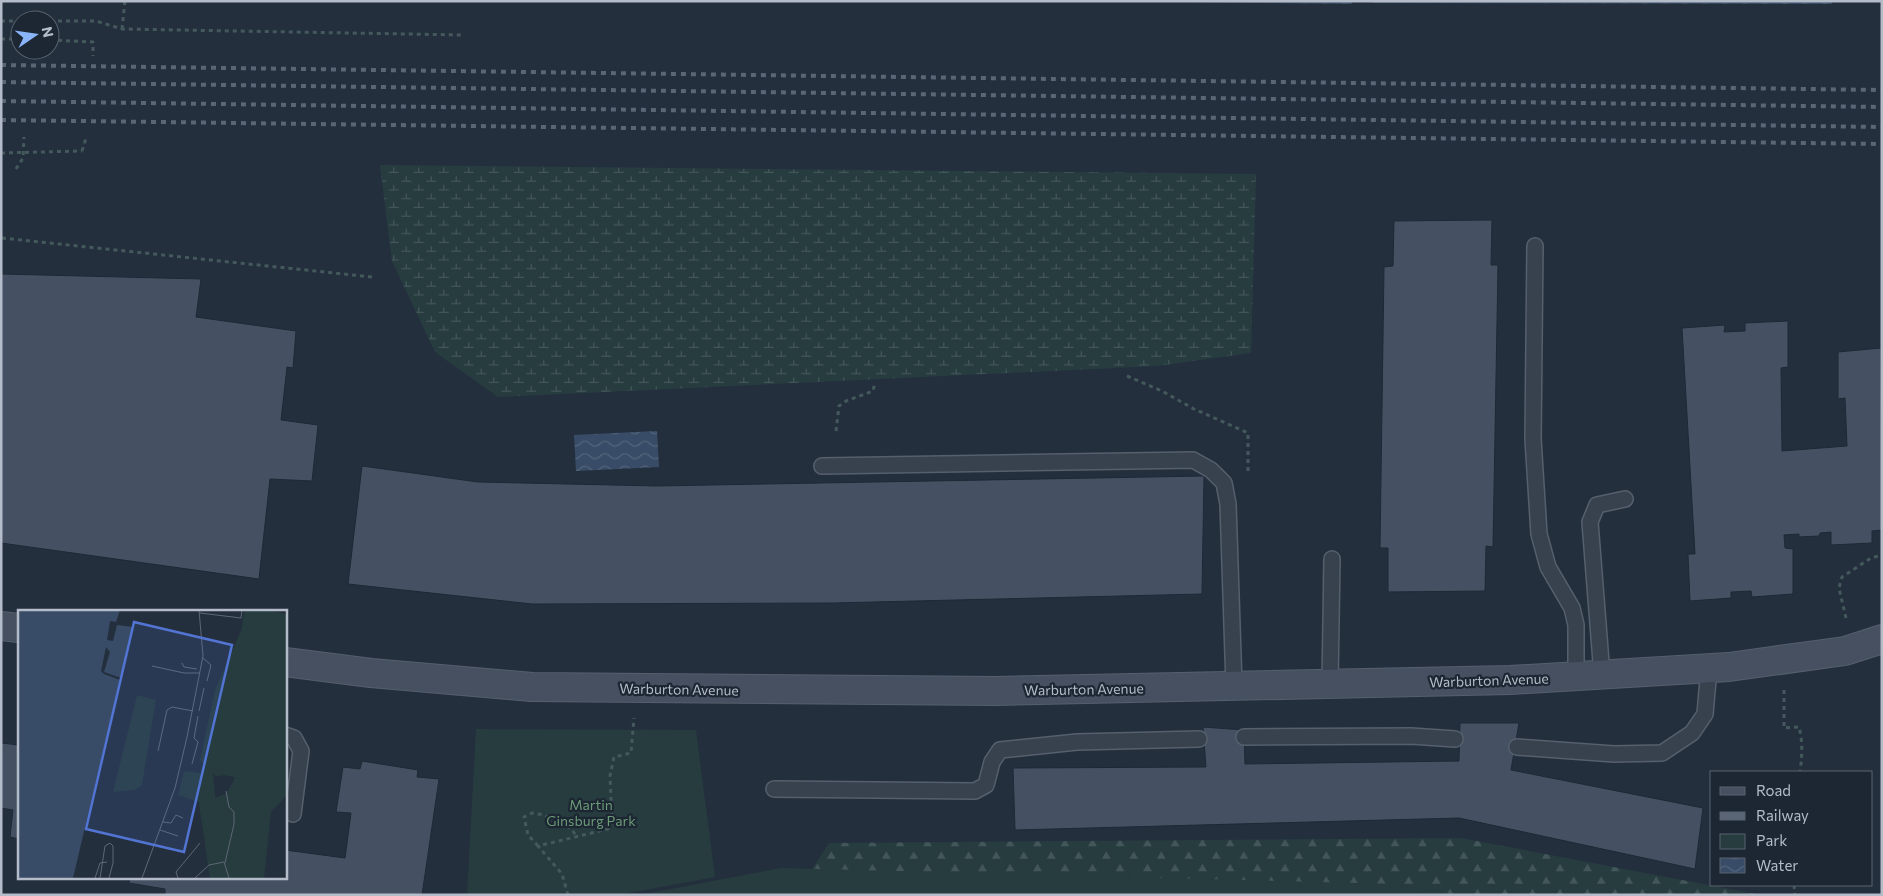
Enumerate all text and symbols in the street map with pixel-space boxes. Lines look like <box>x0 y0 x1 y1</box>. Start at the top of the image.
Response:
north arrow <box>10 10 60 60</box>
text: N <box>39 25 58 39</box>
inset map <box>18 610 286 878</box>
street label: Warburton Avenue <box>1429 669 1549 691</box>
street label: Warburton Avenue <box>619 679 739 699</box>
street label: Warburton Avenue <box>1024 679 1144 699</box>
legend <box>1710 771 1873 886</box>
text: Road <box>1756 781 1791 799</box>
park label: Martin Ginsburg Park <box>546 796 636 829</box>
text: Railway <box>1756 806 1809 824</box>
text: Park <box>1756 831 1787 849</box>
text: Water <box>1756 856 1798 874</box>

